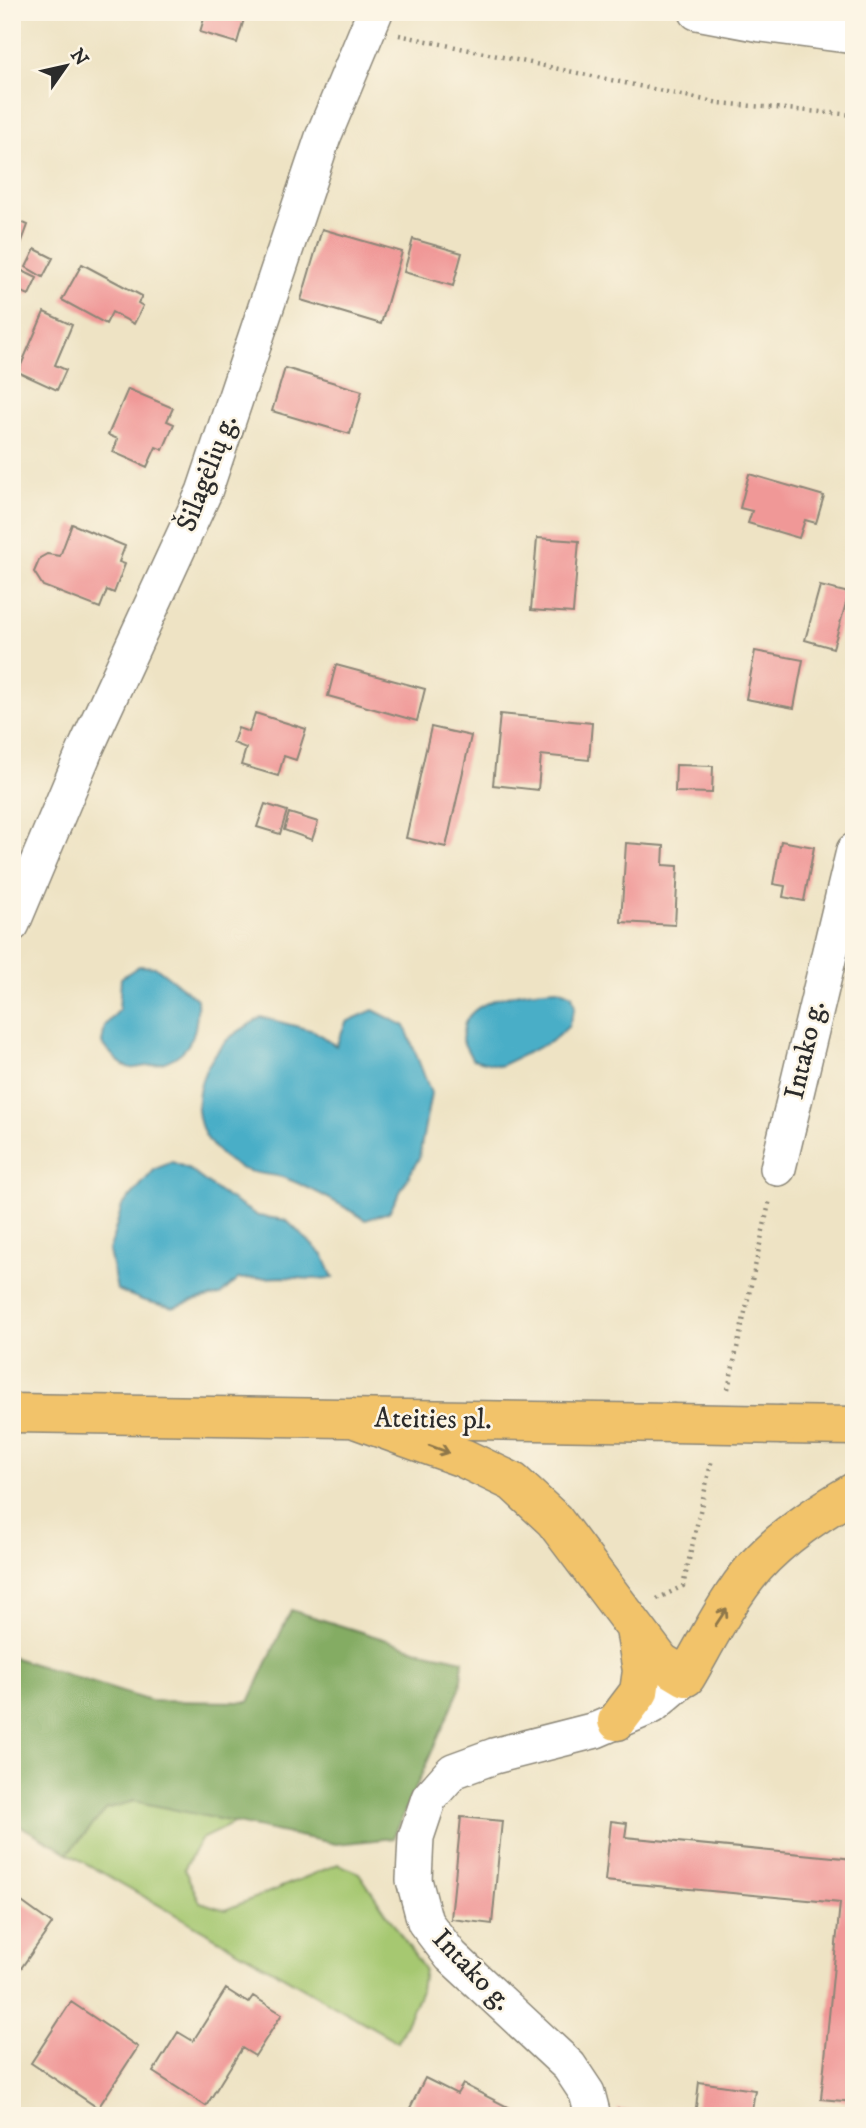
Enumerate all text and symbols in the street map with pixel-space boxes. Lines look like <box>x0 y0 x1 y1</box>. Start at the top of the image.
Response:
north arrow <box>32 32 102 102</box>
text: N <box>65 44 93 71</box>
street label: Šilagėlių g. <box>168 409 245 537</box>
street label: Intako g. <box>777 997 833 1103</box>
street label: Ateities pl. <box>374 1400 492 1438</box>
one-way arrow <box>428 1444 450 1456</box>
one-way arrow <box>714 1608 728 1628</box>
street label: Intako g. <box>425 1922 519 2018</box>

